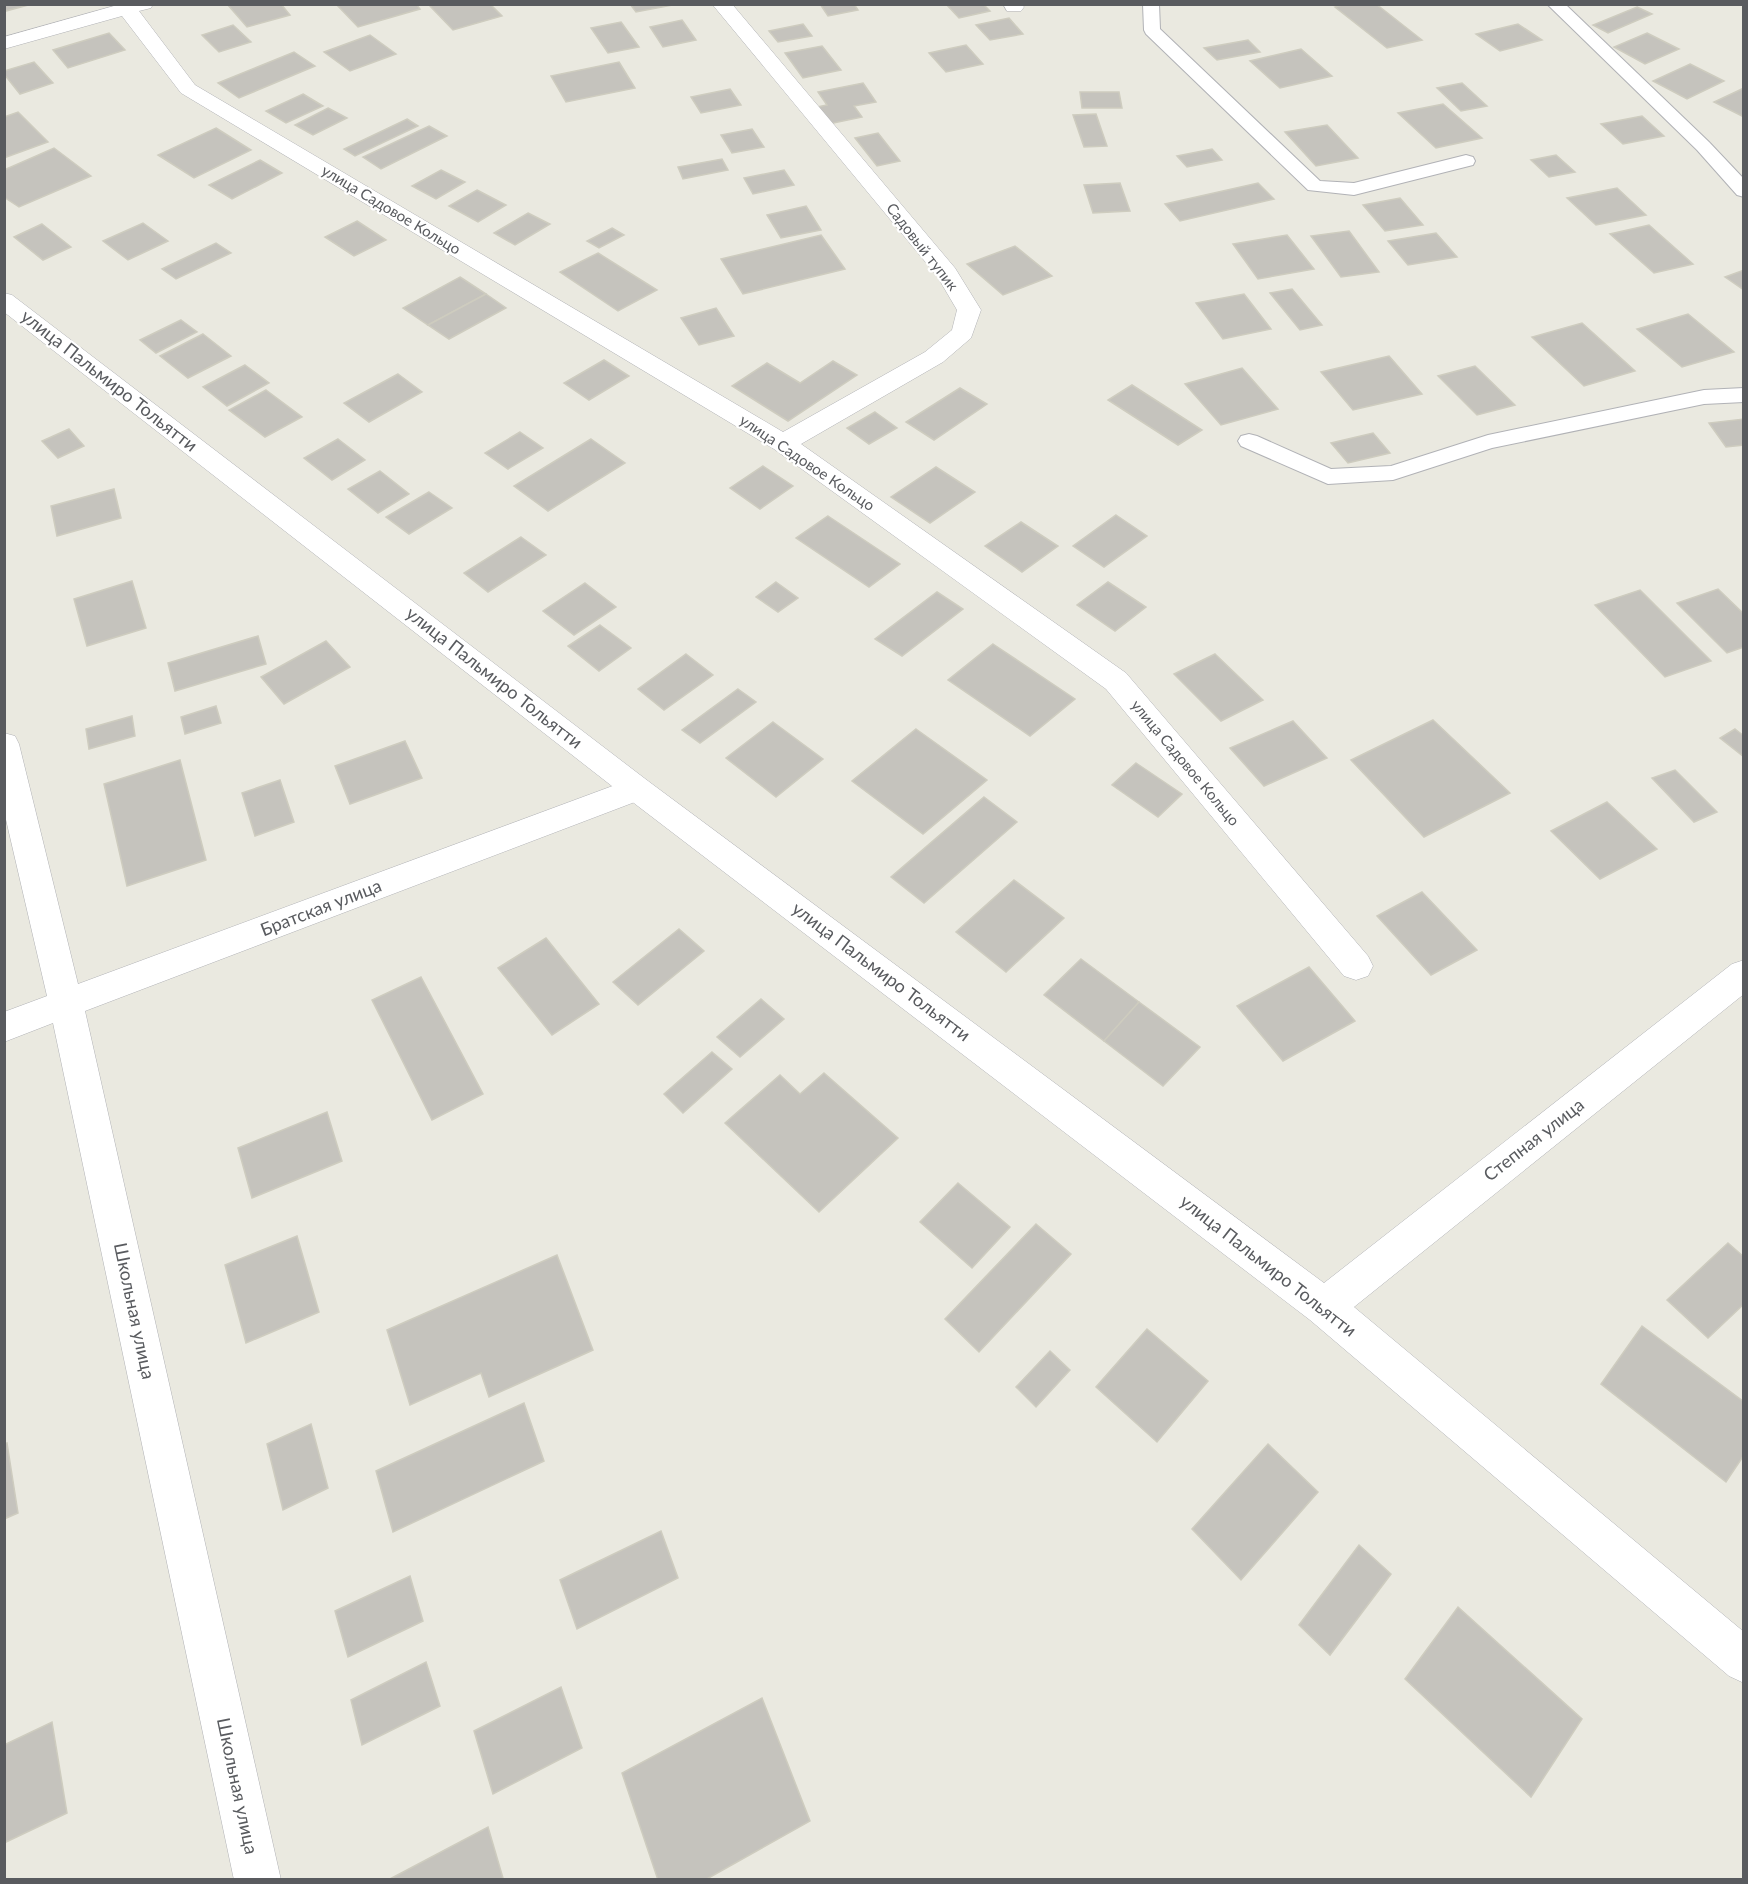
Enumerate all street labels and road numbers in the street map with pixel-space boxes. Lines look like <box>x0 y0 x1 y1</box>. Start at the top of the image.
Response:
street label: улица Садовое Кольцо <box>319 161 464 258</box>
street label: Садовый тупик <box>883 199 963 294</box>
street label: улица Пальмиро Тольятти <box>17 305 202 456</box>
street label: улица Садовое Кольцо <box>737 410 878 514</box>
street label: улица Пальмиро Тольятти <box>402 602 587 753</box>
street label: улица Садовое Кольцо <box>1128 696 1244 829</box>
street label: Братская улица <box>257 874 384 940</box>
street label: улица Пальмиро Тольятти <box>788 897 975 1045</box>
street label: Степная улица <box>1479 1093 1588 1185</box>
street label: улица Пальмиро Тольятти <box>1176 1190 1361 1341</box>
street label: Школьная улица <box>110 1241 160 1381</box>
street label: Школьная улица <box>213 1716 263 1856</box>

